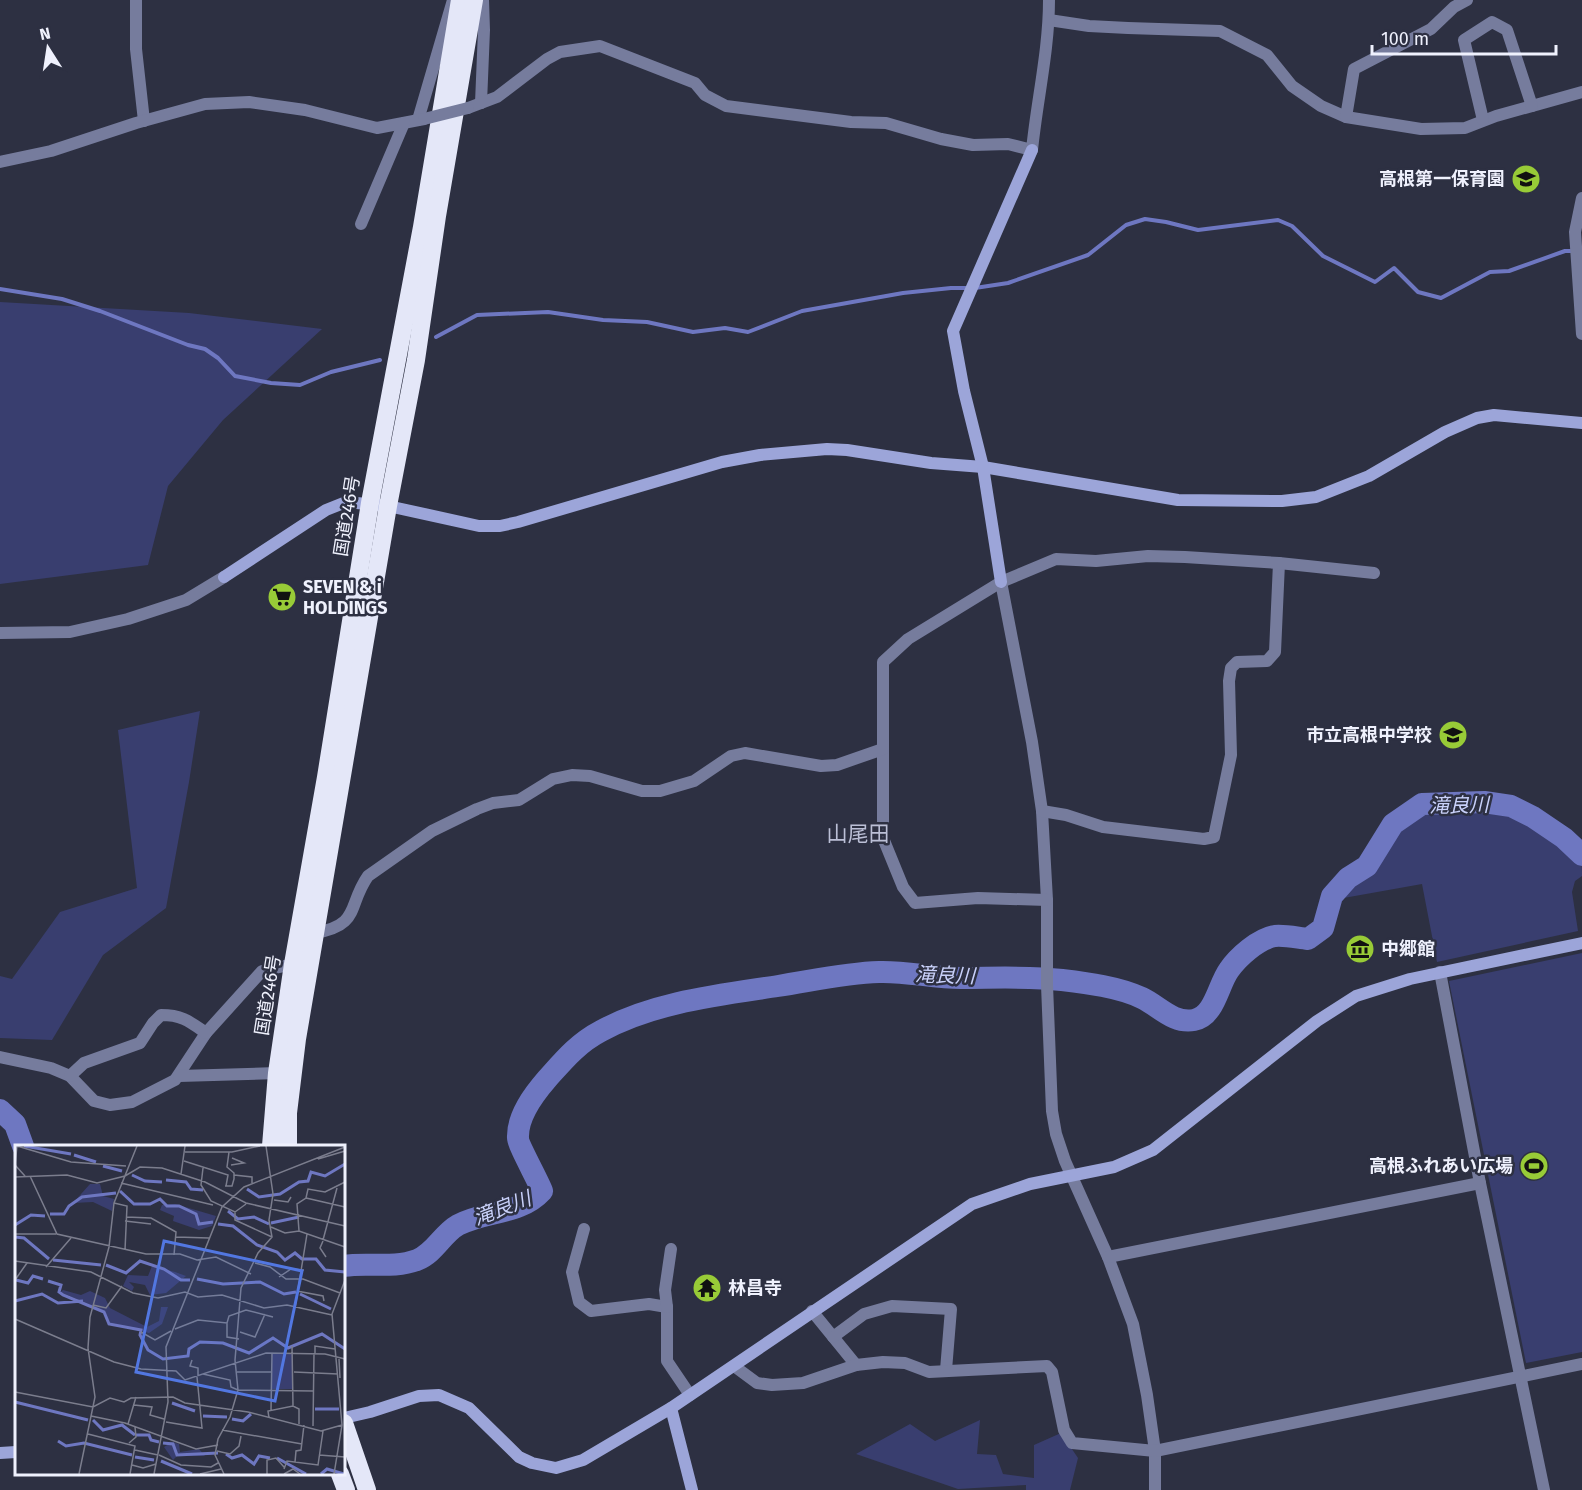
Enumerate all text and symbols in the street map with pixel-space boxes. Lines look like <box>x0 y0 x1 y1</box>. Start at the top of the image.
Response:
north arrow <box>18 18 78 78</box>
scale bar <box>1372 18 1556 56</box>
text: N <box>38 23 52 44</box>
text: 100 m <box>1381 28 1429 50</box>
school or university icon: 高根第一保育園 <box>1510 163 1542 195</box>
place label: 高根第一保育園 <box>1379 168 1505 190</box>
street label: 国道246号 <box>330 474 364 558</box>
place label: SEVEN & i HOLDINGS <box>303 576 388 619</box>
supermarket icon: SEVEN & i HOLDINGS <box>266 581 298 613</box>
school or university icon: 市立高根中学校 <box>1437 719 1469 751</box>
place label: 市立高根中学校 <box>1306 724 1432 746</box>
water label: 滝良川 <box>1429 792 1491 818</box>
district label: 山尾田 <box>827 821 890 847</box>
museum icon: 中郷館 <box>1344 933 1376 965</box>
place label: 中郷館 <box>1381 938 1435 960</box>
street label: 国道246号 <box>251 953 285 1037</box>
water label: 滝良川 <box>915 962 977 988</box>
inset map <box>15 1145 345 1475</box>
sports icon: 高根ふれあい広場 <box>1518 1150 1550 1182</box>
place label: 高根ふれあい広場 <box>1369 1155 1513 1177</box>
water label: 滝良川 <box>470 1185 536 1230</box>
temple icon: 林昌寺 <box>691 1272 723 1304</box>
place label: 林昌寺 <box>728 1277 782 1299</box>

